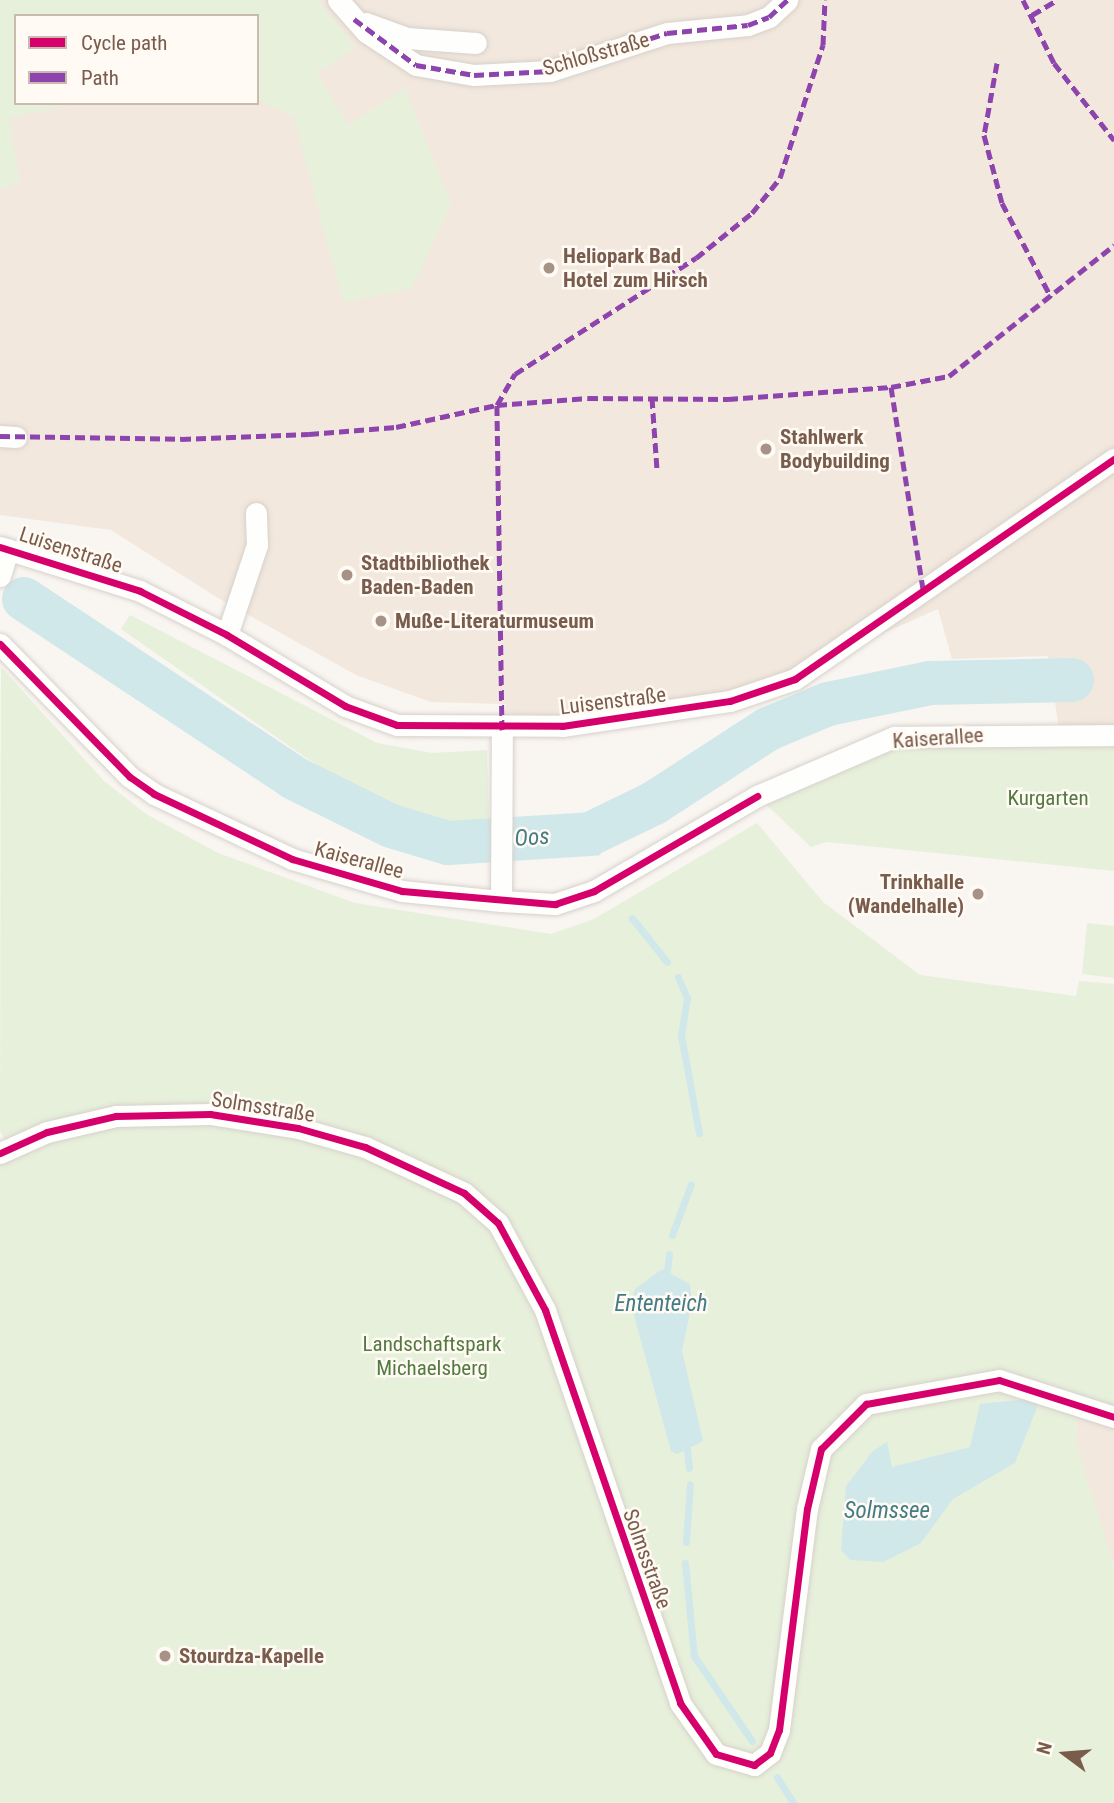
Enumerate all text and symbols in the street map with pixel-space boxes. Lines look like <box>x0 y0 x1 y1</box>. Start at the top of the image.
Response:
legend <box>14 14 259 105</box>
street label: Schloßstraße <box>540 27 652 81</box>
text: Cycle path <box>81 31 167 55</box>
text: Path <box>81 66 119 90</box>
place label: Heliopark Bad Hotel zum Hirsch <box>563 243 708 293</box>
marker: Heliopark Bad Hotel zum Hirsch <box>541 260 557 276</box>
place label: Stahlwerk Bodybuilding <box>780 424 890 474</box>
marker: Stahlwerk Bodybuilding <box>758 441 774 457</box>
street label: Luisenstraße <box>16 522 126 578</box>
place label: Stadtbibliothek Baden-Baden <box>361 550 489 600</box>
marker: Stadtbibliothek Baden-Baden <box>339 567 355 583</box>
place label: Muße-Literaturmuseum <box>395 608 594 634</box>
marker: Muße-Literaturmuseum <box>373 613 389 629</box>
street label: Luisenstraße <box>558 682 668 720</box>
street label: Kaiserallee <box>892 722 984 754</box>
park label: Kurgarten <box>1007 785 1089 811</box>
water label: Oos <box>514 823 550 853</box>
street label: Kaiserallee <box>312 836 406 884</box>
place label: Trinkhalle (Wandelhalle) <box>848 869 964 919</box>
marker: Trinkhalle (Wandelhalle) <box>970 886 986 902</box>
street label: Solmsstraße <box>210 1086 316 1128</box>
water label: Ententeich <box>614 1290 708 1318</box>
park label: Landschaftspark Michaelsberg <box>363 1331 501 1381</box>
water label: Solmssee <box>844 1497 930 1525</box>
street label: Solmsstraße <box>617 1506 677 1612</box>
place label: Stourdza-Kapelle <box>179 1643 324 1669</box>
marker: Stourdza-Kapelle <box>157 1648 173 1664</box>
north arrow <box>1030 1719 1100 1789</box>
text: N <box>1032 1739 1057 1757</box>

